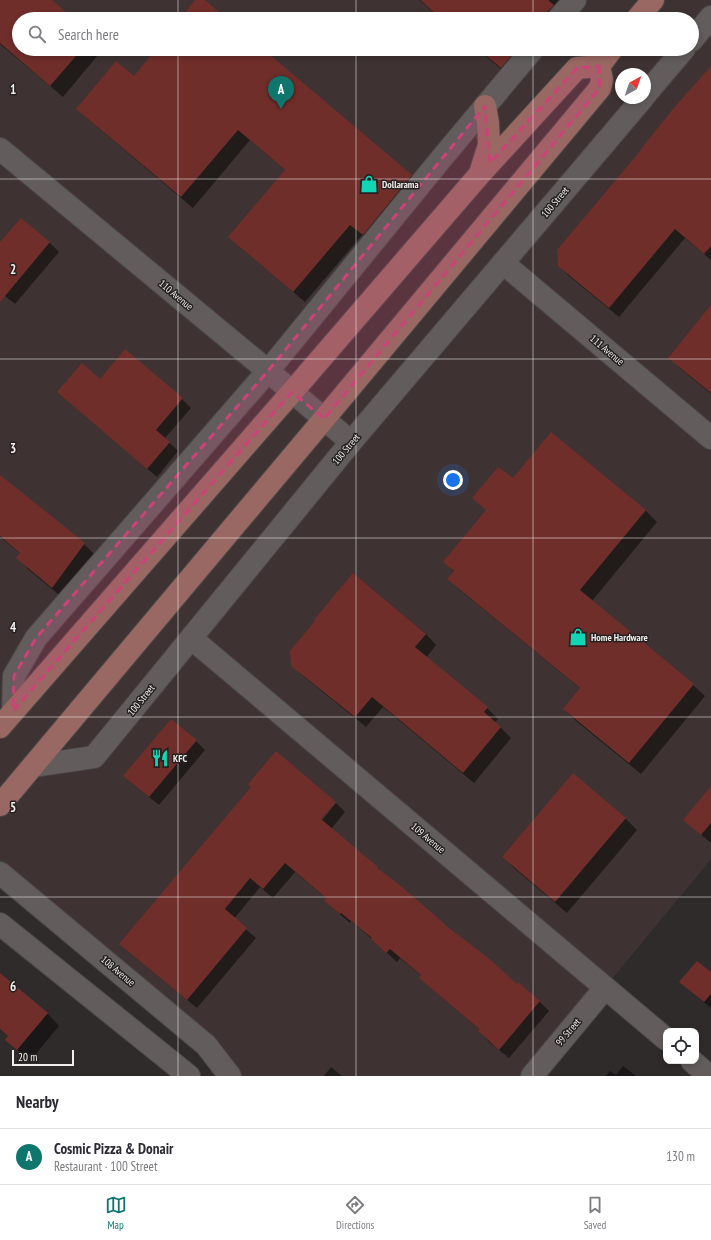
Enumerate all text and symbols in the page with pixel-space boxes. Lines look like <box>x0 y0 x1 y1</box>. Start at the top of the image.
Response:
search box <box>12 12 699 56</box>
icon: search <box>26 23 48 45</box>
text: Search here <box>58 25 119 44</box>
north arrow <box>615 68 651 104</box>
pin: A <box>268 76 294 109</box>
text: 1 <box>10 81 16 98</box>
shop icon: Dollarama <box>359 174 379 194</box>
place label: Dollarama <box>382 178 419 191</box>
street label: 100 Street <box>538 184 572 220</box>
text: 2 <box>10 261 16 278</box>
street label: 110 Avenue <box>156 277 196 313</box>
street label: 111 Avenue <box>587 332 627 368</box>
street label: 100 Street <box>329 431 363 467</box>
text: 3 <box>10 440 16 457</box>
your location <box>443 470 463 490</box>
text: 4 <box>10 619 17 636</box>
shop icon: Home Hardware <box>568 627 588 647</box>
place label: Home Hardware <box>591 631 648 644</box>
street label: 100 Street <box>125 682 158 718</box>
restaurant icon: KFC <box>150 748 170 768</box>
place label: KFC <box>173 752 187 765</box>
text: 5 <box>10 799 16 816</box>
street label: 109 Avenue <box>408 820 448 856</box>
street label: 108 Avenue <box>98 953 138 989</box>
text: 6 <box>10 978 16 995</box>
street label: 99 Street <box>553 1015 583 1048</box>
map controls <box>663 1028 699 1064</box>
button: locate <box>663 1028 699 1064</box>
scale bar <box>12 1048 74 1067</box>
text: 20 m <box>18 1050 37 1064</box>
text: Nearby <box>16 1091 59 1113</box>
text: Cosmic Pizza & Donair <box>54 1139 173 1158</box>
text: A <box>26 1148 32 1165</box>
text: 130 m <box>666 1148 695 1165</box>
text: Restaurant · 100 Street <box>54 1158 157 1175</box>
tab: Map <box>105 1194 127 1232</box>
tab: Directions <box>336 1194 374 1232</box>
tab: Saved <box>584 1194 606 1232</box>

